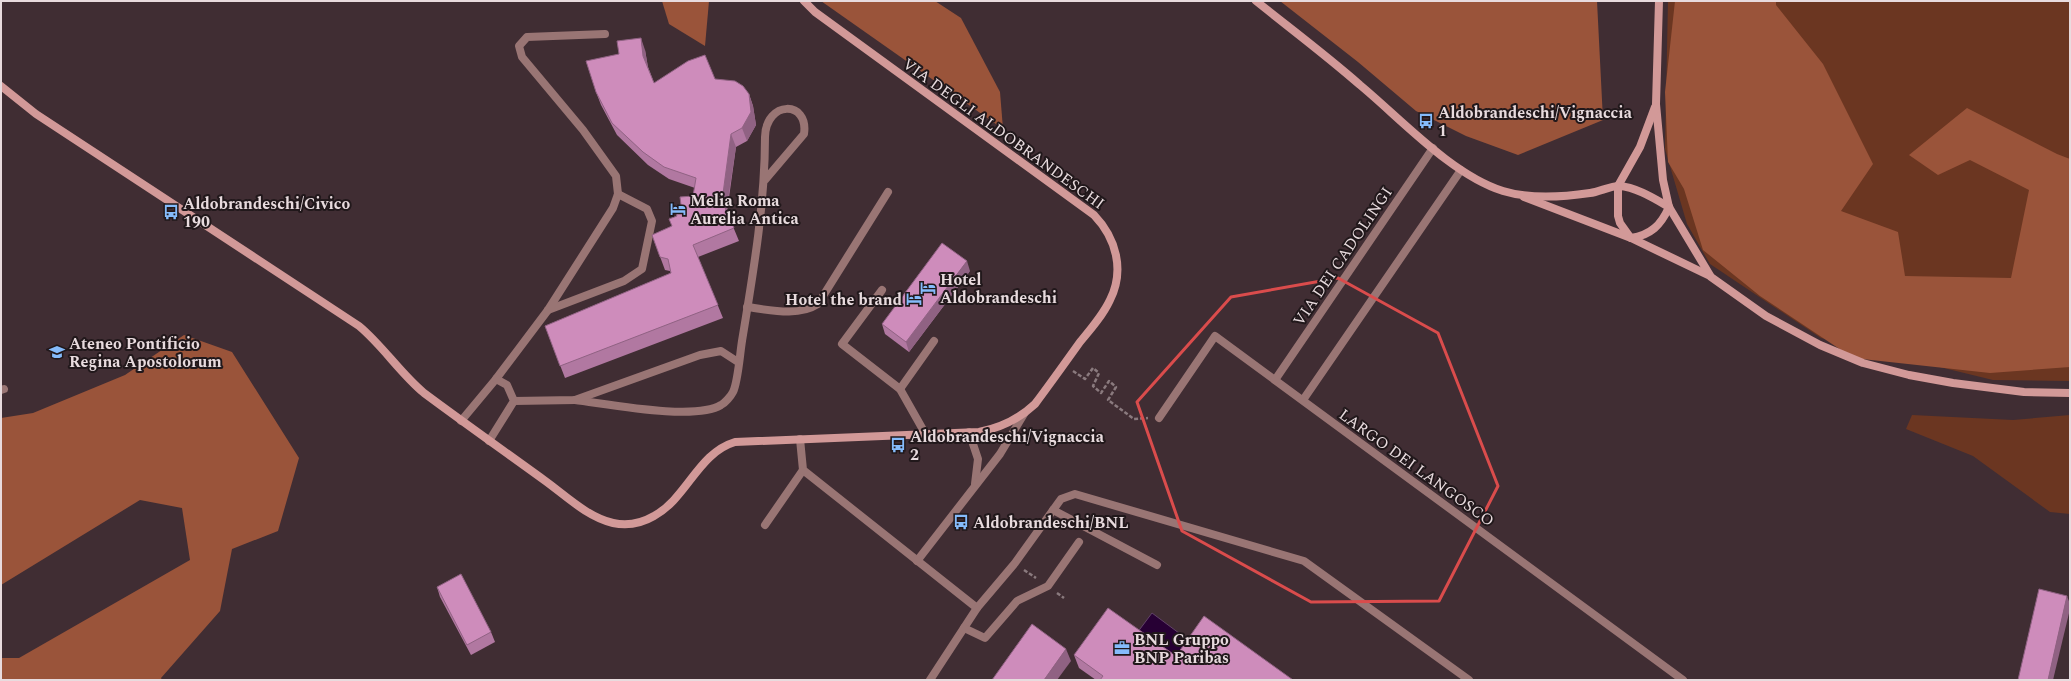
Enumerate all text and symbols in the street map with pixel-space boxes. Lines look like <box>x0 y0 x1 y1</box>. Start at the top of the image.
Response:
street label: VIA DEGLI ALDOBRANDESCHI <box>897 52 1109 215</box>
place label: Aldobrandeschi/Vignaccia 1 <box>1438 101 1633 143</box>
bus stop icon: Aldobrandeschi/Vignaccia 1 <box>1417 112 1435 130</box>
street label: VIA DEI CADOLINGI <box>1287 182 1398 331</box>
place label: Melia Roma Aurelia Antica <box>690 189 799 231</box>
place label: Aldobrandeschi/Civico 190 <box>183 192 350 234</box>
hotel icon: Melia Roma Aurelia Antica <box>669 200 687 218</box>
bus stop icon: Aldobrandeschi/Civico 190 <box>162 203 180 221</box>
place label: Hotel Aldobrandeschi <box>940 268 1057 310</box>
hotel icon: Hotel Aldobrandeschi <box>919 279 937 297</box>
place label: Hotel the brand <box>785 288 902 312</box>
hotel icon: Hotel the brand <box>905 290 923 308</box>
place label: Ateneo Pontificio Regina Apostolorum <box>69 332 222 374</box>
school or university icon: Ateneo Pontificio Regina Apostolorum <box>48 343 66 361</box>
street label: LARGO DEI LANGOSCO <box>1334 403 1499 533</box>
place label: Aldobrandeschi/Vignaccia 2 <box>910 425 1105 467</box>
bus stop icon: Aldobrandeschi/Vignaccia 2 <box>889 436 907 454</box>
place label: Aldobrandeschi/BNL <box>973 511 1129 535</box>
bus stop icon: Aldobrandeschi/BNL <box>952 513 970 531</box>
place label: BNL Gruppo BNP Paribas <box>1134 628 1229 670</box>
office icon: BNL Gruppo BNP Paribas <box>1113 639 1131 657</box>

